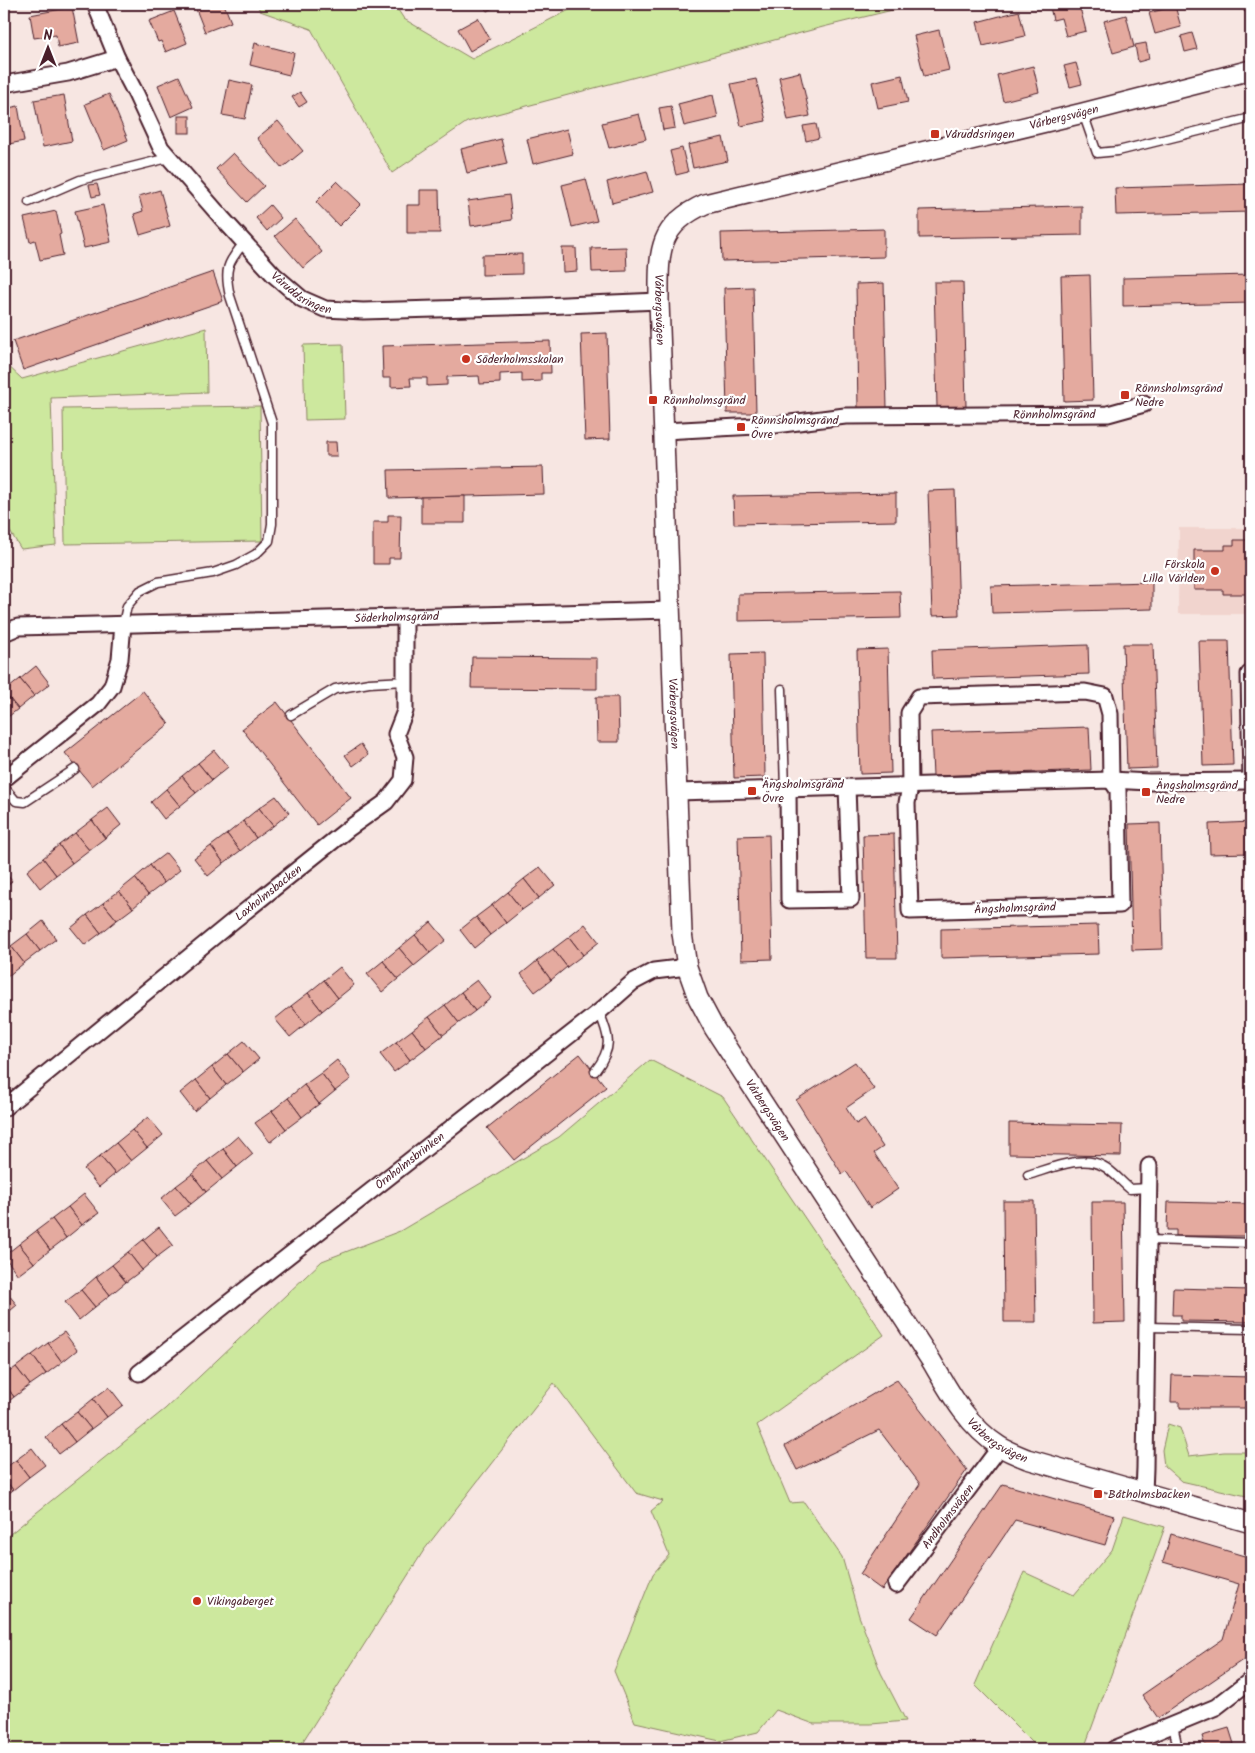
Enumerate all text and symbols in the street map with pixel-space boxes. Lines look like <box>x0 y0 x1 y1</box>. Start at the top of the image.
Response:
north arrow <box>22 22 72 72</box>
text: N <box>44 25 53 47</box>
street label: Vårbergsvägen <box>1028 100 1101 135</box>
place label: Våruddsringen <box>945 125 1015 144</box>
marker: Våruddsringen <box>929 128 941 140</box>
street label: Våruddsringen <box>266 267 332 319</box>
street label: Vårbergsvägen <box>649 274 670 346</box>
place label: Söderholmsskolan <box>476 350 564 369</box>
marker: Söderholmsskolan <box>460 353 472 365</box>
place label: Rönnsholmsgränd Nedre <box>1135 379 1224 412</box>
marker: Rönnsholmsgränd Nedre <box>1119 389 1131 401</box>
place label: Rönnholmsgränd <box>663 391 746 410</box>
marker: Rönnholmsgränd <box>647 394 659 406</box>
street label: Rönnholmsgränd <box>1013 405 1097 425</box>
place label: Rönnsholmsgränd Övre <box>751 411 840 444</box>
marker: Rönnsholmsgränd Övre <box>735 421 747 433</box>
place label: Förskola Lilla Världen <box>1143 555 1205 588</box>
marker: Förskola Lilla Världen <box>1209 565 1221 577</box>
street label: Söderholmsgränd <box>354 607 440 628</box>
street label: Vårbergsvägen <box>663 678 684 749</box>
place label: Ängsholmsgränd Övre <box>762 775 845 808</box>
place label: Ängsholmsgränd Nedre <box>1156 776 1239 809</box>
marker: Ängsholmsgränd Övre <box>746 785 758 797</box>
marker: Ängsholmsgränd Nedre <box>1140 786 1152 798</box>
street label: Laxholmsbacken <box>231 860 307 926</box>
street label: Ängsholmsgränd <box>974 898 1057 919</box>
street label: Vårbergsvägen <box>740 1076 795 1145</box>
street label: Örnholmsbrinken <box>371 1128 449 1195</box>
street label: Vårbergsvägen <box>962 1414 1031 1468</box>
street label: Andholmsvägen <box>917 1480 979 1553</box>
place label: Båtholmsbacken <box>1108 1485 1190 1504</box>
marker: Båtholmsbacken <box>1092 1488 1104 1500</box>
place label: Vikingaberget <box>207 1592 274 1611</box>
marker: Vikingaberget <box>191 1595 203 1607</box>

